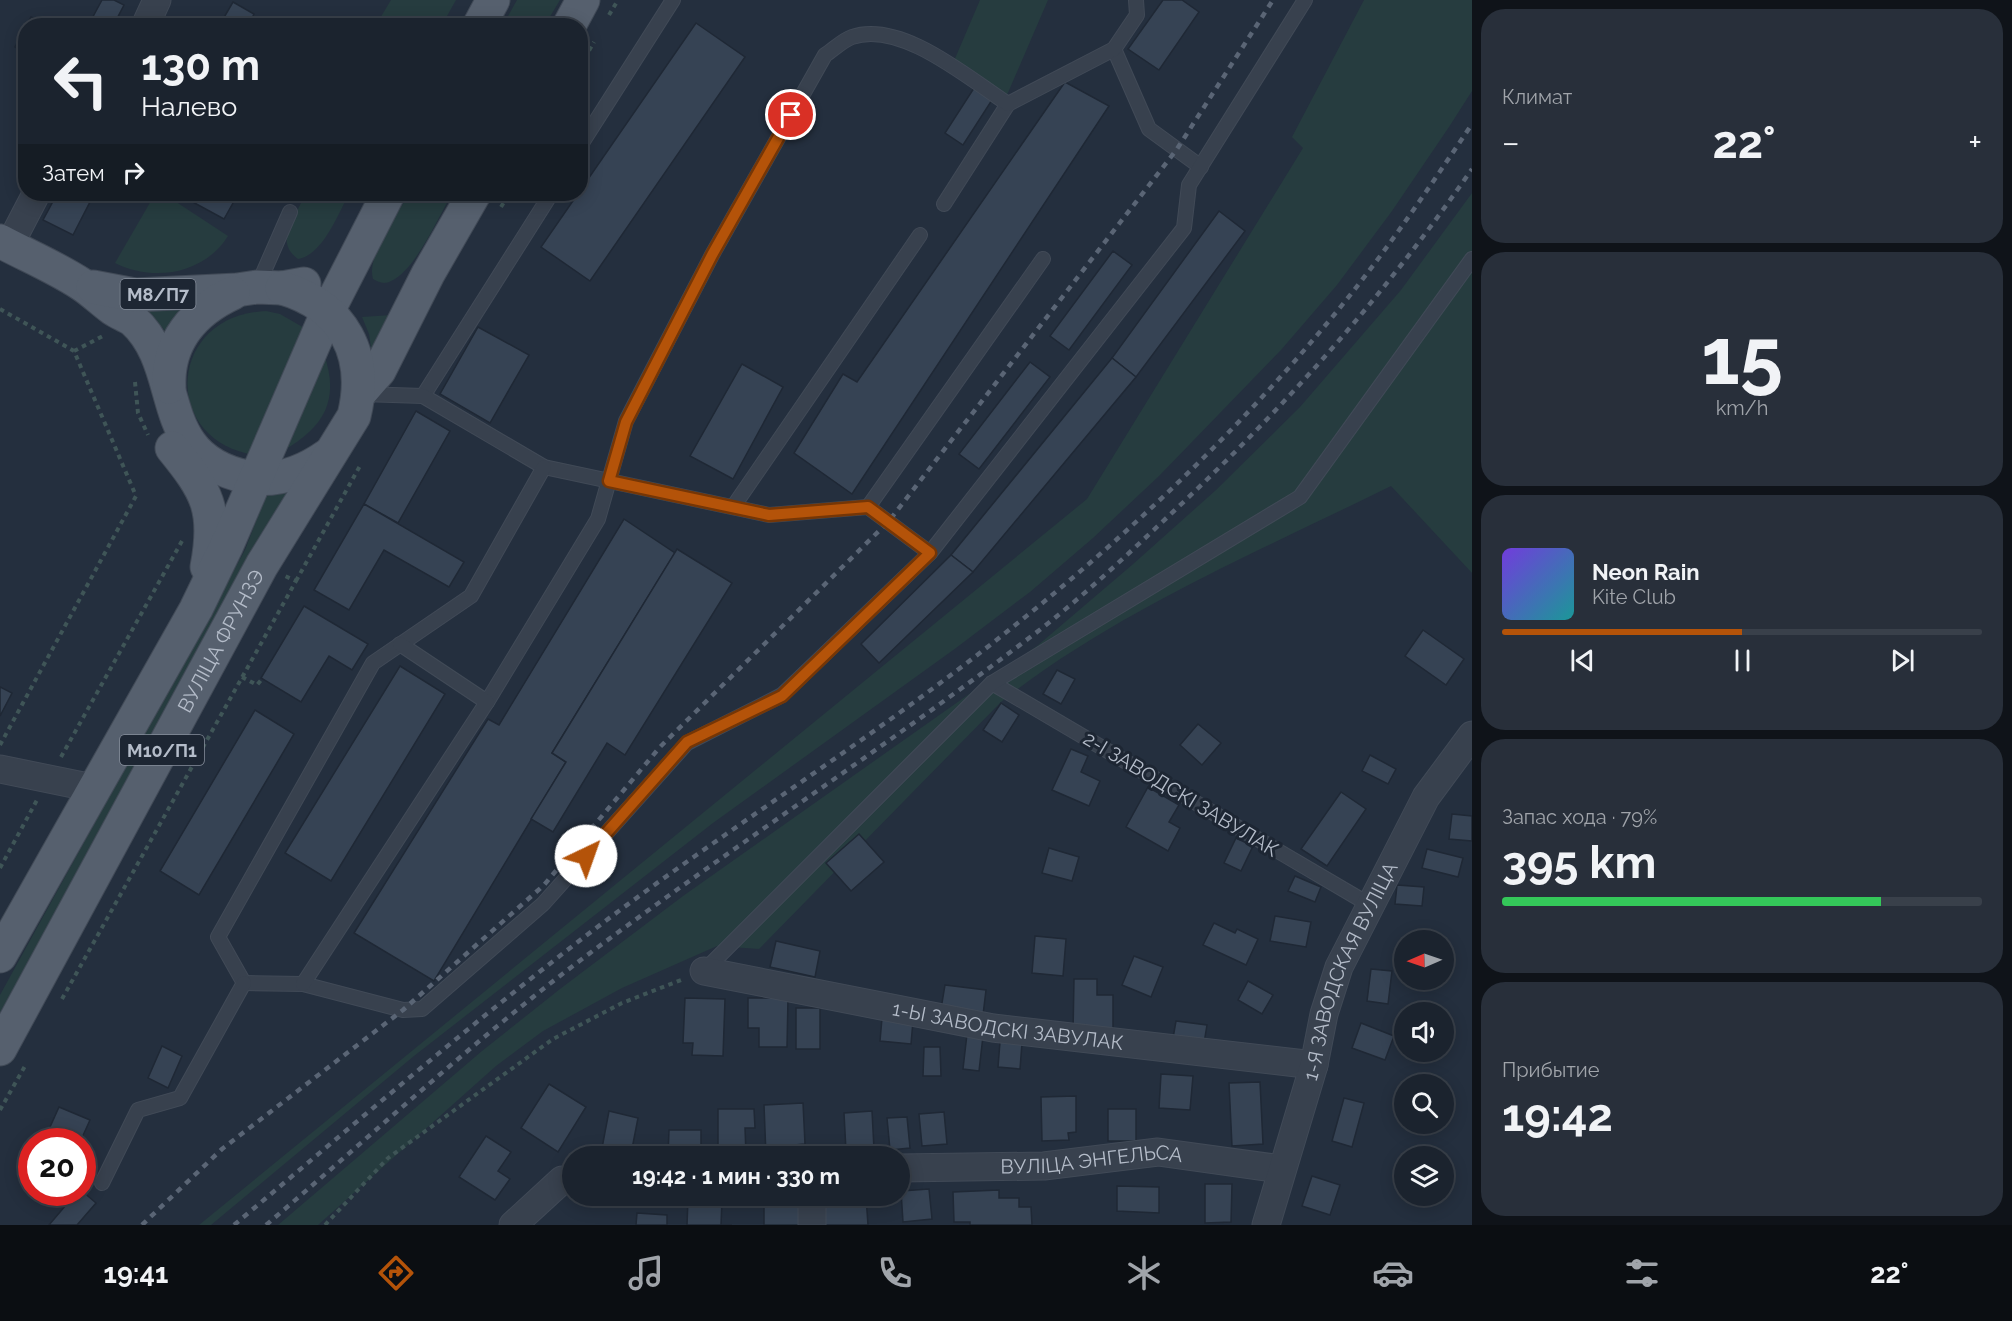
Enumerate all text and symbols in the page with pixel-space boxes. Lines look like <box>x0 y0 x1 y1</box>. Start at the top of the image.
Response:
text: 130 m <box>141 41 260 90</box>
icon: left <box>42 42 120 120</box>
text: Климат <box>1502 85 1572 109</box>
pin <box>765 89 816 140</box>
text: Налево <box>141 91 237 122</box>
icon: arrive <box>774 98 807 131</box>
text: 22° <box>1712 116 1776 169</box>
text: − <box>1502 123 1520 162</box>
text: + <box>1968 123 1982 162</box>
icon: right <box>117 156 150 189</box>
text: Затем <box>42 160 105 186</box>
road number: М8/П7 <box>120 279 195 309</box>
text: 15 <box>1701 311 1783 402</box>
text: km/h <box>1716 396 1768 420</box>
text: Neon Rain <box>1592 559 1700 585</box>
street label: ВУЛІЦА ФРУНЗЭ <box>173 565 269 717</box>
text: Kite Club <box>1592 585 1676 609</box>
icon: previous <box>1566 644 1599 677</box>
icon: pause <box>1726 644 1759 677</box>
icon: next <box>1886 644 1919 677</box>
street label: 2-І ЗАВОДСКІ ЗАВУЛАК <box>1079 726 1283 862</box>
road number: М10/П1 <box>120 735 204 765</box>
text: Запас хода · 79% <box>1502 805 1657 829</box>
position arrow <box>554 824 618 888</box>
text: 395 km <box>1502 836 1656 889</box>
street label: 1-Я ЗАВОДСКАЯ ВУЛІЦА <box>1298 858 1403 1083</box>
north arrow <box>1394 930 1454 990</box>
map controls <box>1394 930 1454 1206</box>
street label: 1-Ы ЗАВОДСКІ ЗАВУЛАК <box>890 996 1125 1055</box>
button: sound <box>1394 1002 1454 1062</box>
text: Прибытие <box>1502 1058 1599 1082</box>
button: search <box>1394 1074 1454 1134</box>
text: 19:42 <box>1502 1089 1613 1142</box>
speed limit sign: 20 <box>18 1128 96 1206</box>
street label: ВУЛІЦА ЭНГЕЛЬСА <box>1000 1140 1185 1179</box>
button: layers <box>1394 1146 1454 1206</box>
text: 19:42 · 1 мин · 330 m <box>632 1163 840 1189</box>
icon: directions <box>375 1252 417 1294</box>
icon: music <box>625 1252 667 1294</box>
icon: phone <box>874 1252 916 1294</box>
icon: climate <box>1123 1252 1165 1294</box>
icon: car <box>1372 1252 1414 1294</box>
icon: filters <box>1621 1252 1663 1294</box>
text: 19:41 <box>104 1258 168 1289</box>
text: 22° <box>1870 1258 1908 1289</box>

